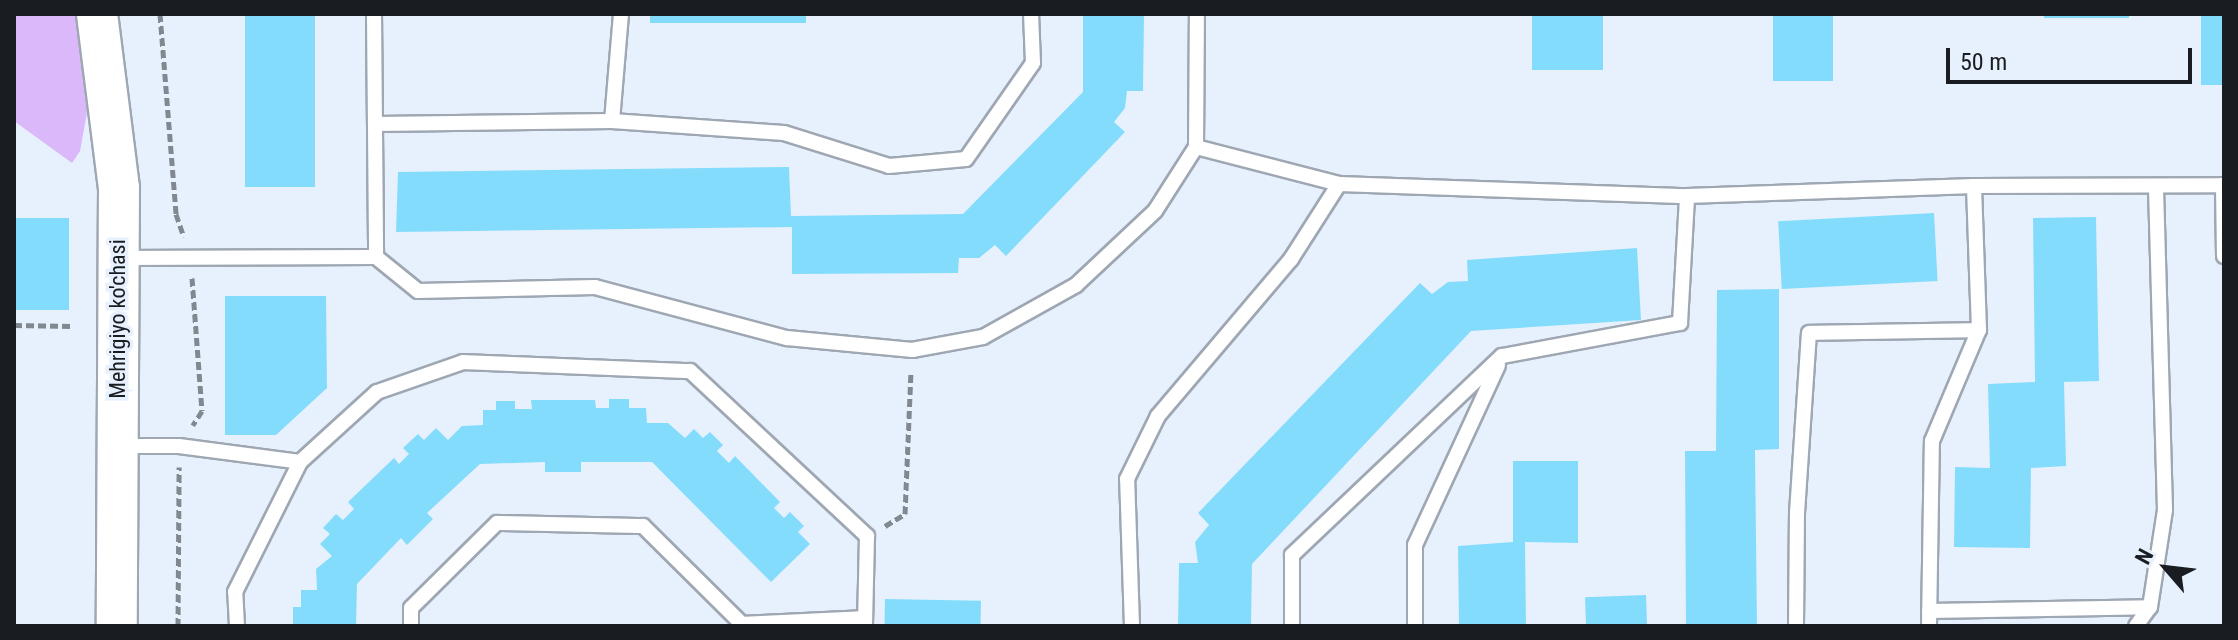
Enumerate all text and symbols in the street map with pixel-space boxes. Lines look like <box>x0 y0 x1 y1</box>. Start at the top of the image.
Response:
scale bar <box>1950 32 2196 82</box>
text: 50 m <box>1960 48 2007 76</box>
street label: Mehrigiyo ko'chasi <box>105 239 131 399</box>
north arrow <box>2126 528 2206 608</box>
text: N <box>2130 545 2159 568</box>

